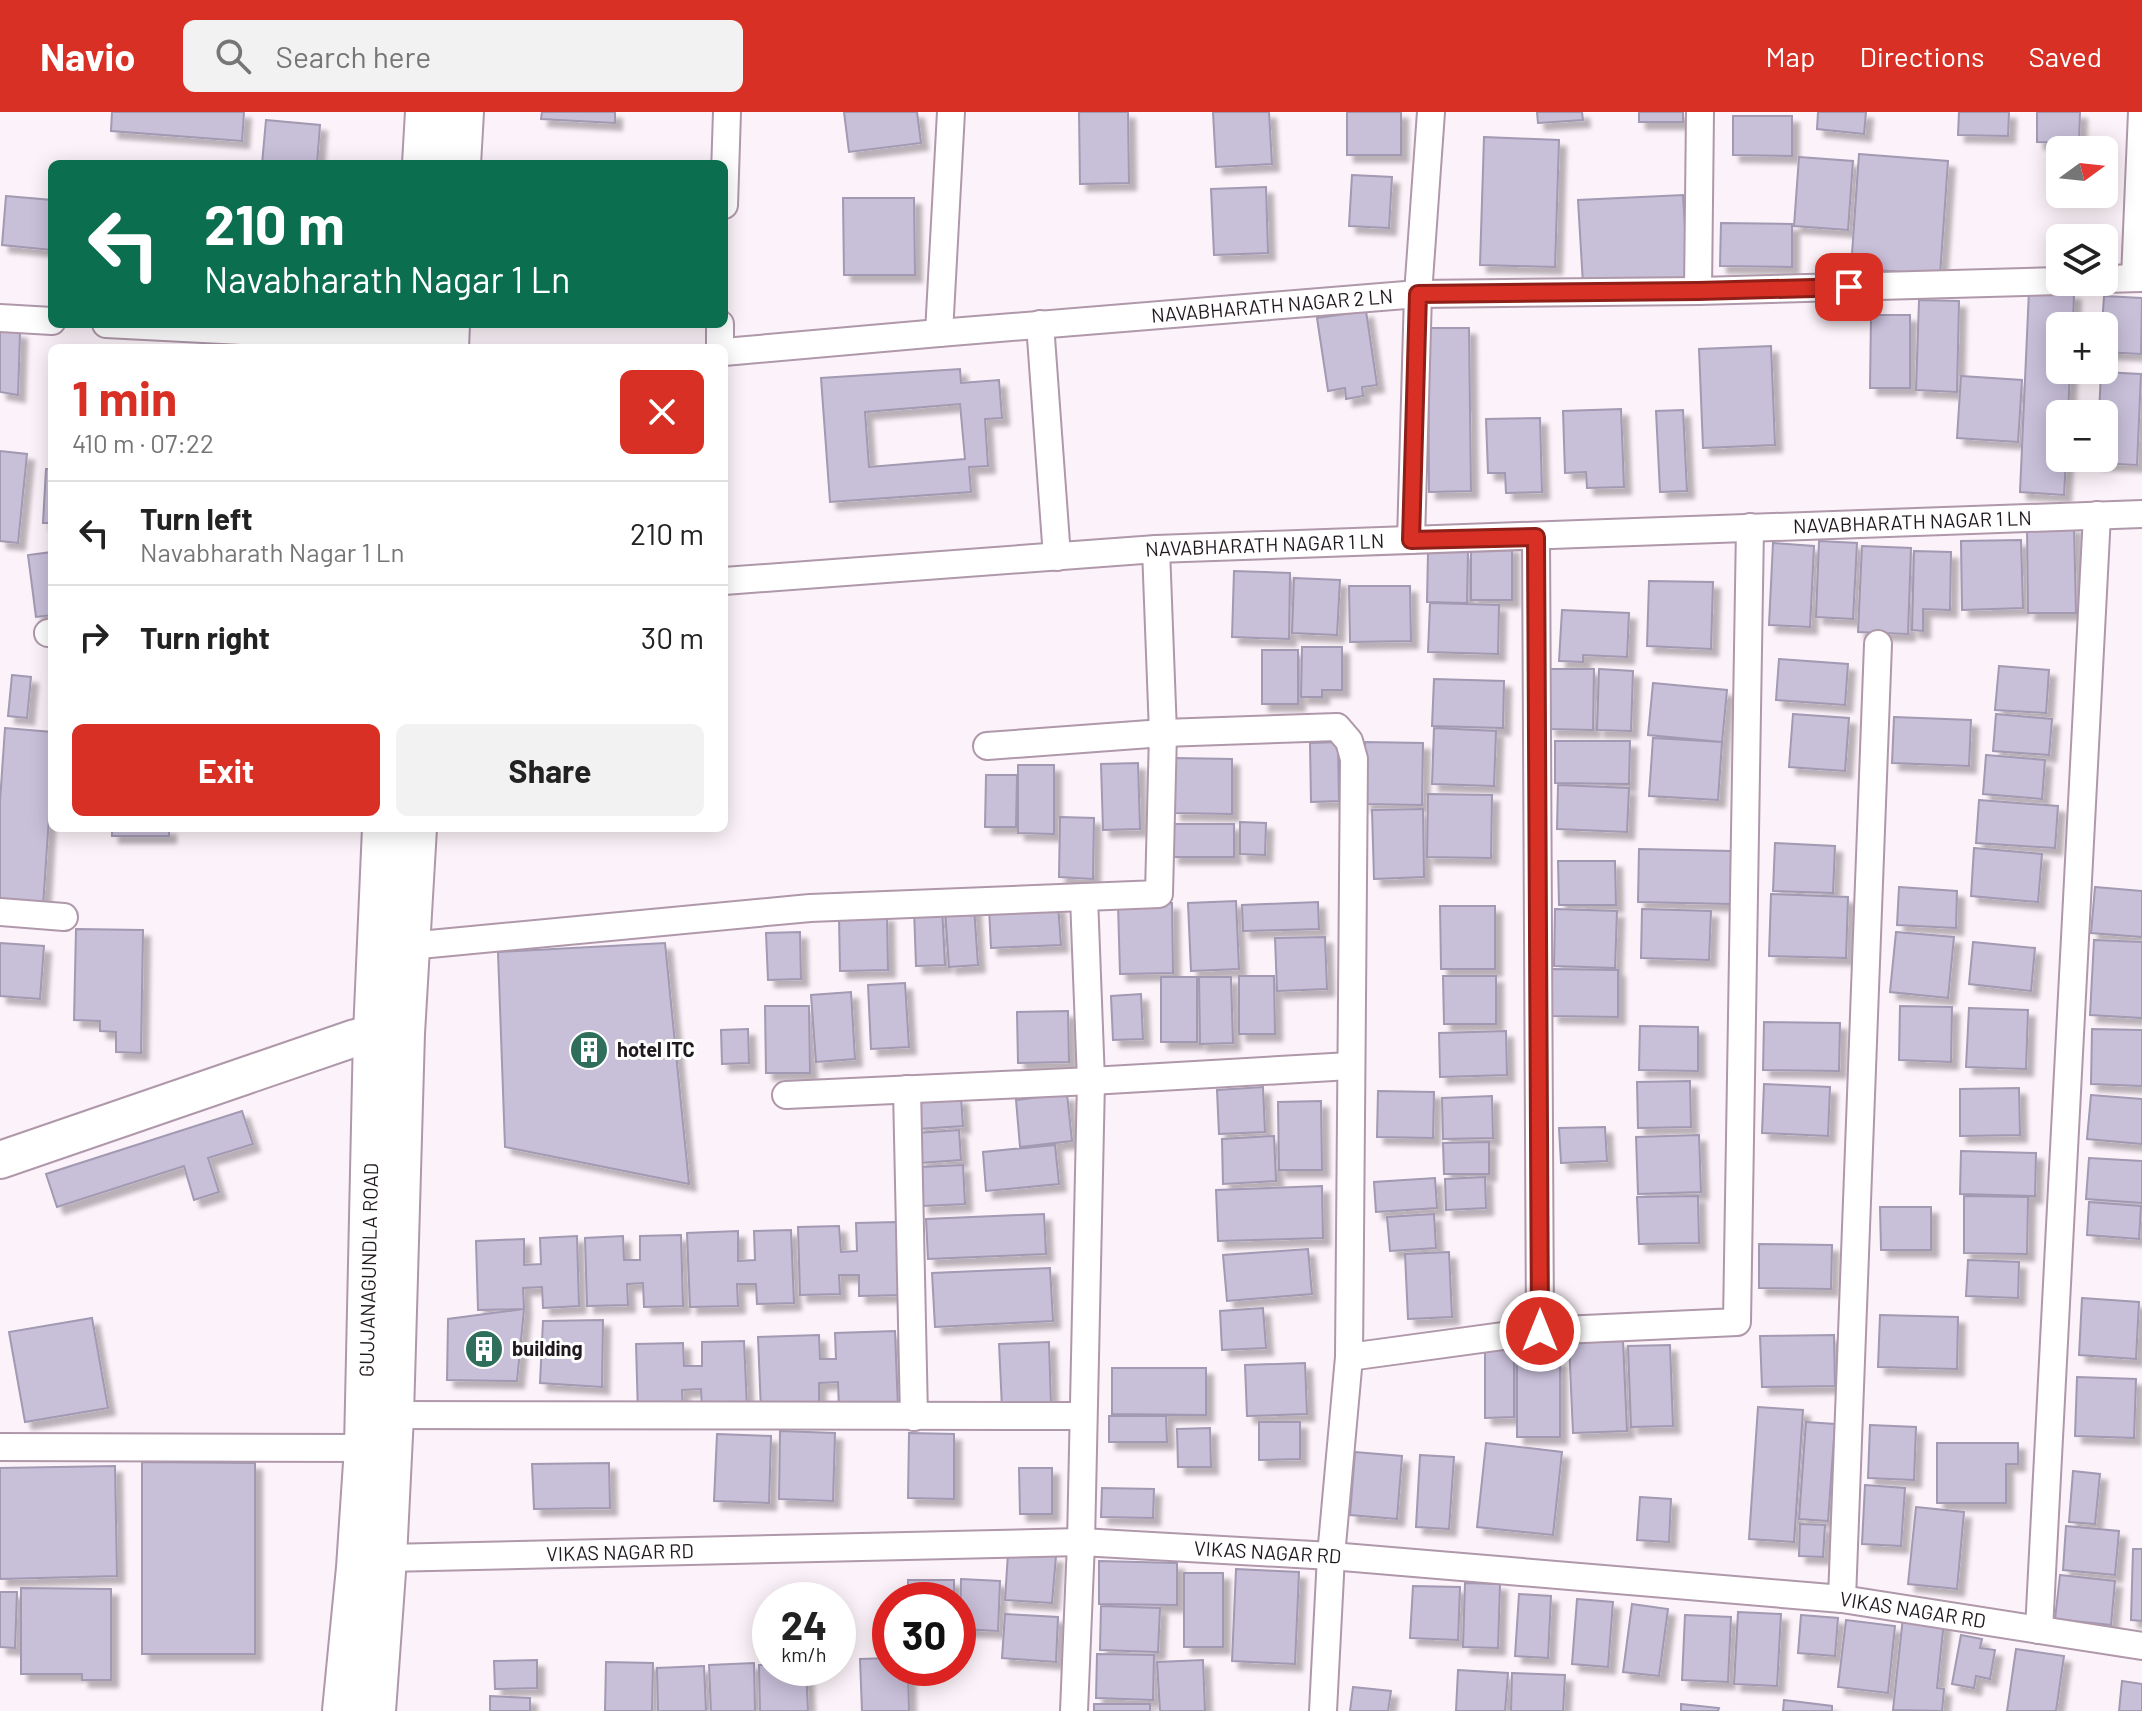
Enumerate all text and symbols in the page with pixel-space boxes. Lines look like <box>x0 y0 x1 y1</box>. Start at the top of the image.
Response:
search box <box>183 20 743 92</box>
text: Navio <box>40 33 135 79</box>
icon: search <box>211 34 255 78</box>
text: Search here <box>275 38 431 74</box>
text: Map <box>1766 39 1815 73</box>
text: Directions <box>1859 39 1985 73</box>
text: Saved <box>2029 39 2102 73</box>
north arrow <box>2046 136 2118 208</box>
map controls <box>2046 136 2118 472</box>
text: 210 m <box>204 189 345 256</box>
icon: left <box>72 192 176 296</box>
button: layers <box>2046 224 2118 296</box>
pin <box>1815 253 1883 321</box>
text: Navabharath Nagar 1 Ln <box>204 257 570 300</box>
icon: arrive <box>1827 265 1871 309</box>
street label: NAVABHARATH NAGAR 2 LN <box>1150 283 1394 327</box>
button: + <box>2046 312 2118 384</box>
text: 1 min <box>72 368 177 426</box>
button: close <box>620 370 704 454</box>
button: − <box>2046 400 2118 472</box>
text: 410 m · 07:22 <box>72 427 214 458</box>
text: Turn left <box>140 500 253 536</box>
street label: NAVABHARATH NAGAR 1 LN <box>1792 505 2032 537</box>
icon: left <box>72 511 116 555</box>
text: 210 m <box>630 515 704 551</box>
street label: NAVABHARATH NAGAR 1 LN <box>1144 528 1385 561</box>
text: Navabharath Nagar 1 Ln <box>140 536 405 567</box>
icon: right <box>72 615 116 659</box>
text: Turn right <box>140 619 270 655</box>
text: 30 m <box>641 619 704 655</box>
button: Exit <box>72 724 380 816</box>
button: Share <box>396 724 704 816</box>
building icon: hotel ITC <box>568 1029 610 1071</box>
place label: hotel ITC <box>617 1037 695 1061</box>
street label: GUJJANAGUNDLA ROAD <box>354 1163 382 1377</box>
position arrow <box>1498 1289 1582 1373</box>
building icon: building <box>463 1328 505 1370</box>
place label: building <box>512 1336 583 1360</box>
street label: VIKAS NAGAR RD <box>1193 1535 1342 1568</box>
street label: VIKAS NAGAR RD <box>546 1538 694 1565</box>
speed limit sign: 30 <box>872 1582 976 1686</box>
street label: VIKAS NAGAR RD <box>1838 1586 1988 1632</box>
text: 24 <box>781 1600 827 1648</box>
text: km/h <box>781 1642 827 1666</box>

